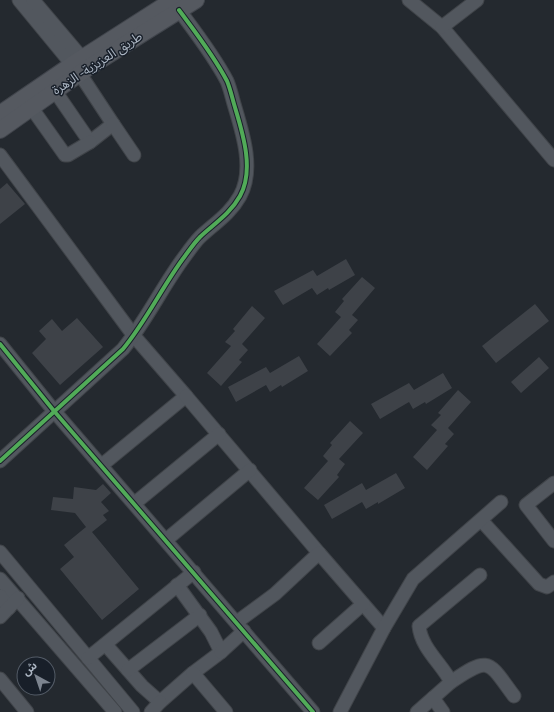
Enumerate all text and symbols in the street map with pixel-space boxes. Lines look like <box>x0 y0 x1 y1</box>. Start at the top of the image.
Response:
street label: طريق العزيزية- الزهرة <box>49 28 145 98</box>
north arrow <box>16 656 56 696</box>
text: ش <box>20 659 40 679</box>

